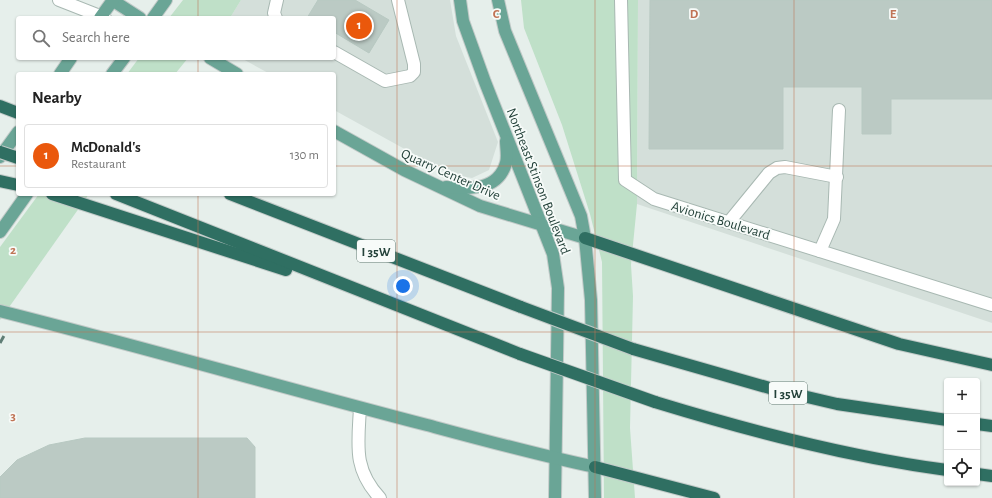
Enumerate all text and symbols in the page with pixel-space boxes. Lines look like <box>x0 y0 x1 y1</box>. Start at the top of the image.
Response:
text: C <box>493 8 500 21</box>
text: D <box>690 8 699 21</box>
text: E <box>890 8 897 21</box>
pin: 1 <box>346 11 372 41</box>
search box <box>16 16 336 60</box>
icon: search <box>30 27 52 49</box>
text: Search here <box>62 30 130 45</box>
text: Nearby <box>32 89 82 106</box>
street label: Northeast Stinson Boulevard <box>504 106 572 256</box>
text: McDonald's <box>71 140 141 155</box>
street label: Quarry Center Drive <box>399 147 502 203</box>
text: 1 <box>44 149 48 162</box>
text: 130 m <box>290 149 319 162</box>
text: Restaurant <box>71 158 126 171</box>
street label: Avionics Boulevard <box>670 199 772 243</box>
road number: I 35W <box>357 240 395 262</box>
text: 2 <box>10 244 16 257</box>
your location <box>393 276 413 296</box>
map controls <box>944 378 980 486</box>
button: + <box>944 378 980 414</box>
road number: I 35W <box>769 382 807 404</box>
text: 3 <box>10 410 16 423</box>
button: − <box>944 414 980 450</box>
button: locate <box>944 450 980 486</box>

